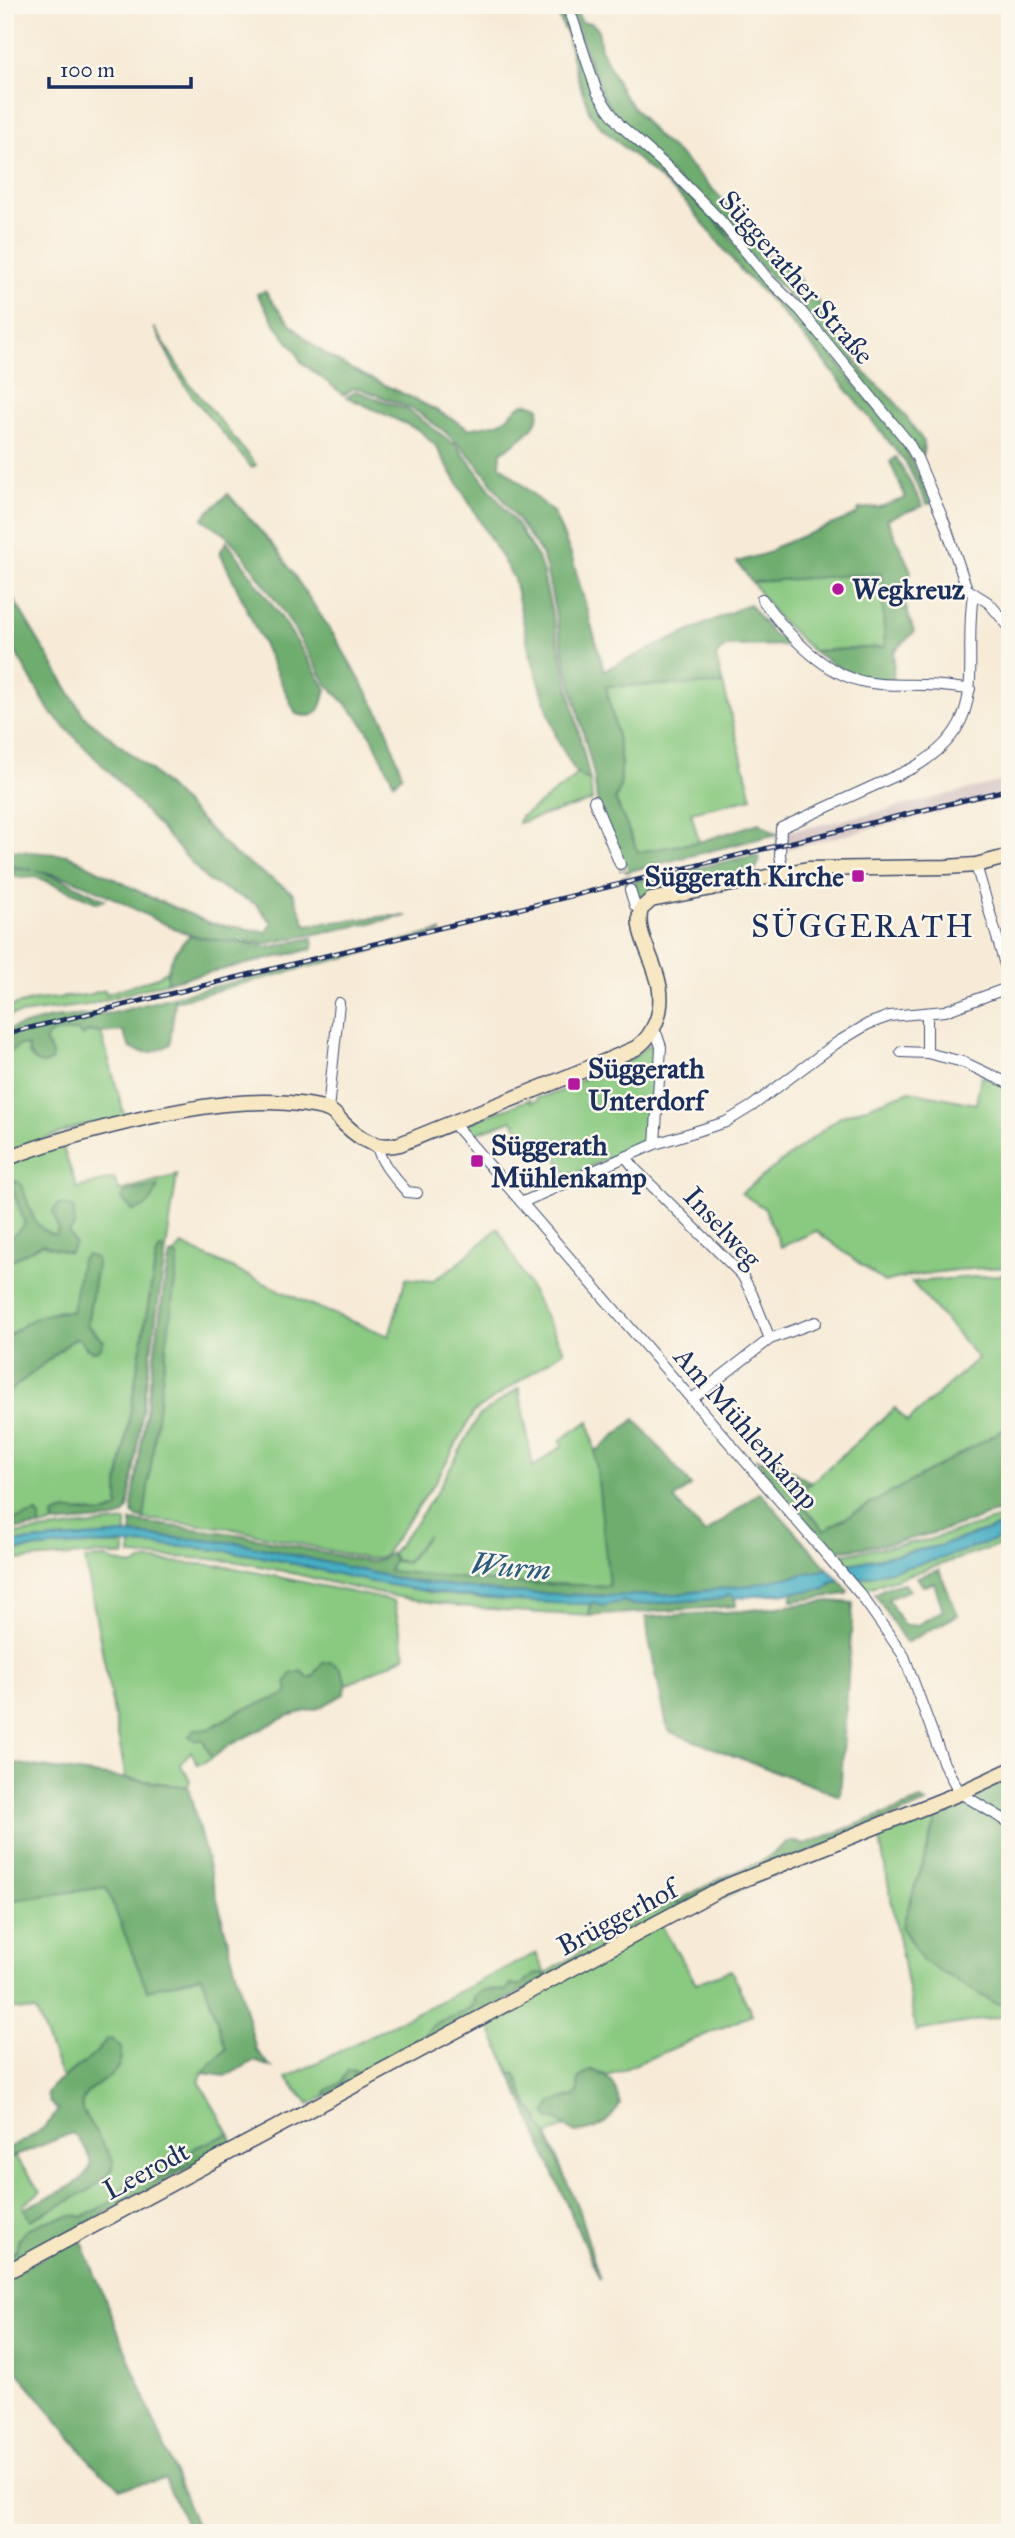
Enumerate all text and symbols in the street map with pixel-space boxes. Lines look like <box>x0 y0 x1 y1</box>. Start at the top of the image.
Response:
scale bar <box>49 46 191 90</box>
text: 100 m <box>60 57 115 83</box>
street label: Süggerather Straße <box>712 183 882 372</box>
place label: Wegkreuz <box>852 572 965 607</box>
marker: Wegkreuz <box>830 581 846 597</box>
place label: Süggerath Kirche <box>644 859 844 894</box>
marker: Süggerath Kirche <box>850 868 866 884</box>
district label: SÜGGERATH <box>751 907 975 946</box>
place label: Süggerath Unterdorf <box>588 1051 709 1118</box>
marker: Süggerath Unterdorf <box>566 1076 582 1092</box>
place label: Süggerath Mühlenkamp <box>491 1128 647 1195</box>
marker: Süggerath Mühlenkamp <box>469 1153 485 1169</box>
street label: Inselweg <box>676 1179 770 1276</box>
street label: Am Mühlenkamp <box>666 1339 827 1517</box>
water label: Wurm <box>470 1546 552 1588</box>
street label: Brüggerhof <box>551 1869 687 1964</box>
street label: Leerodt <box>97 2133 195 2208</box>

